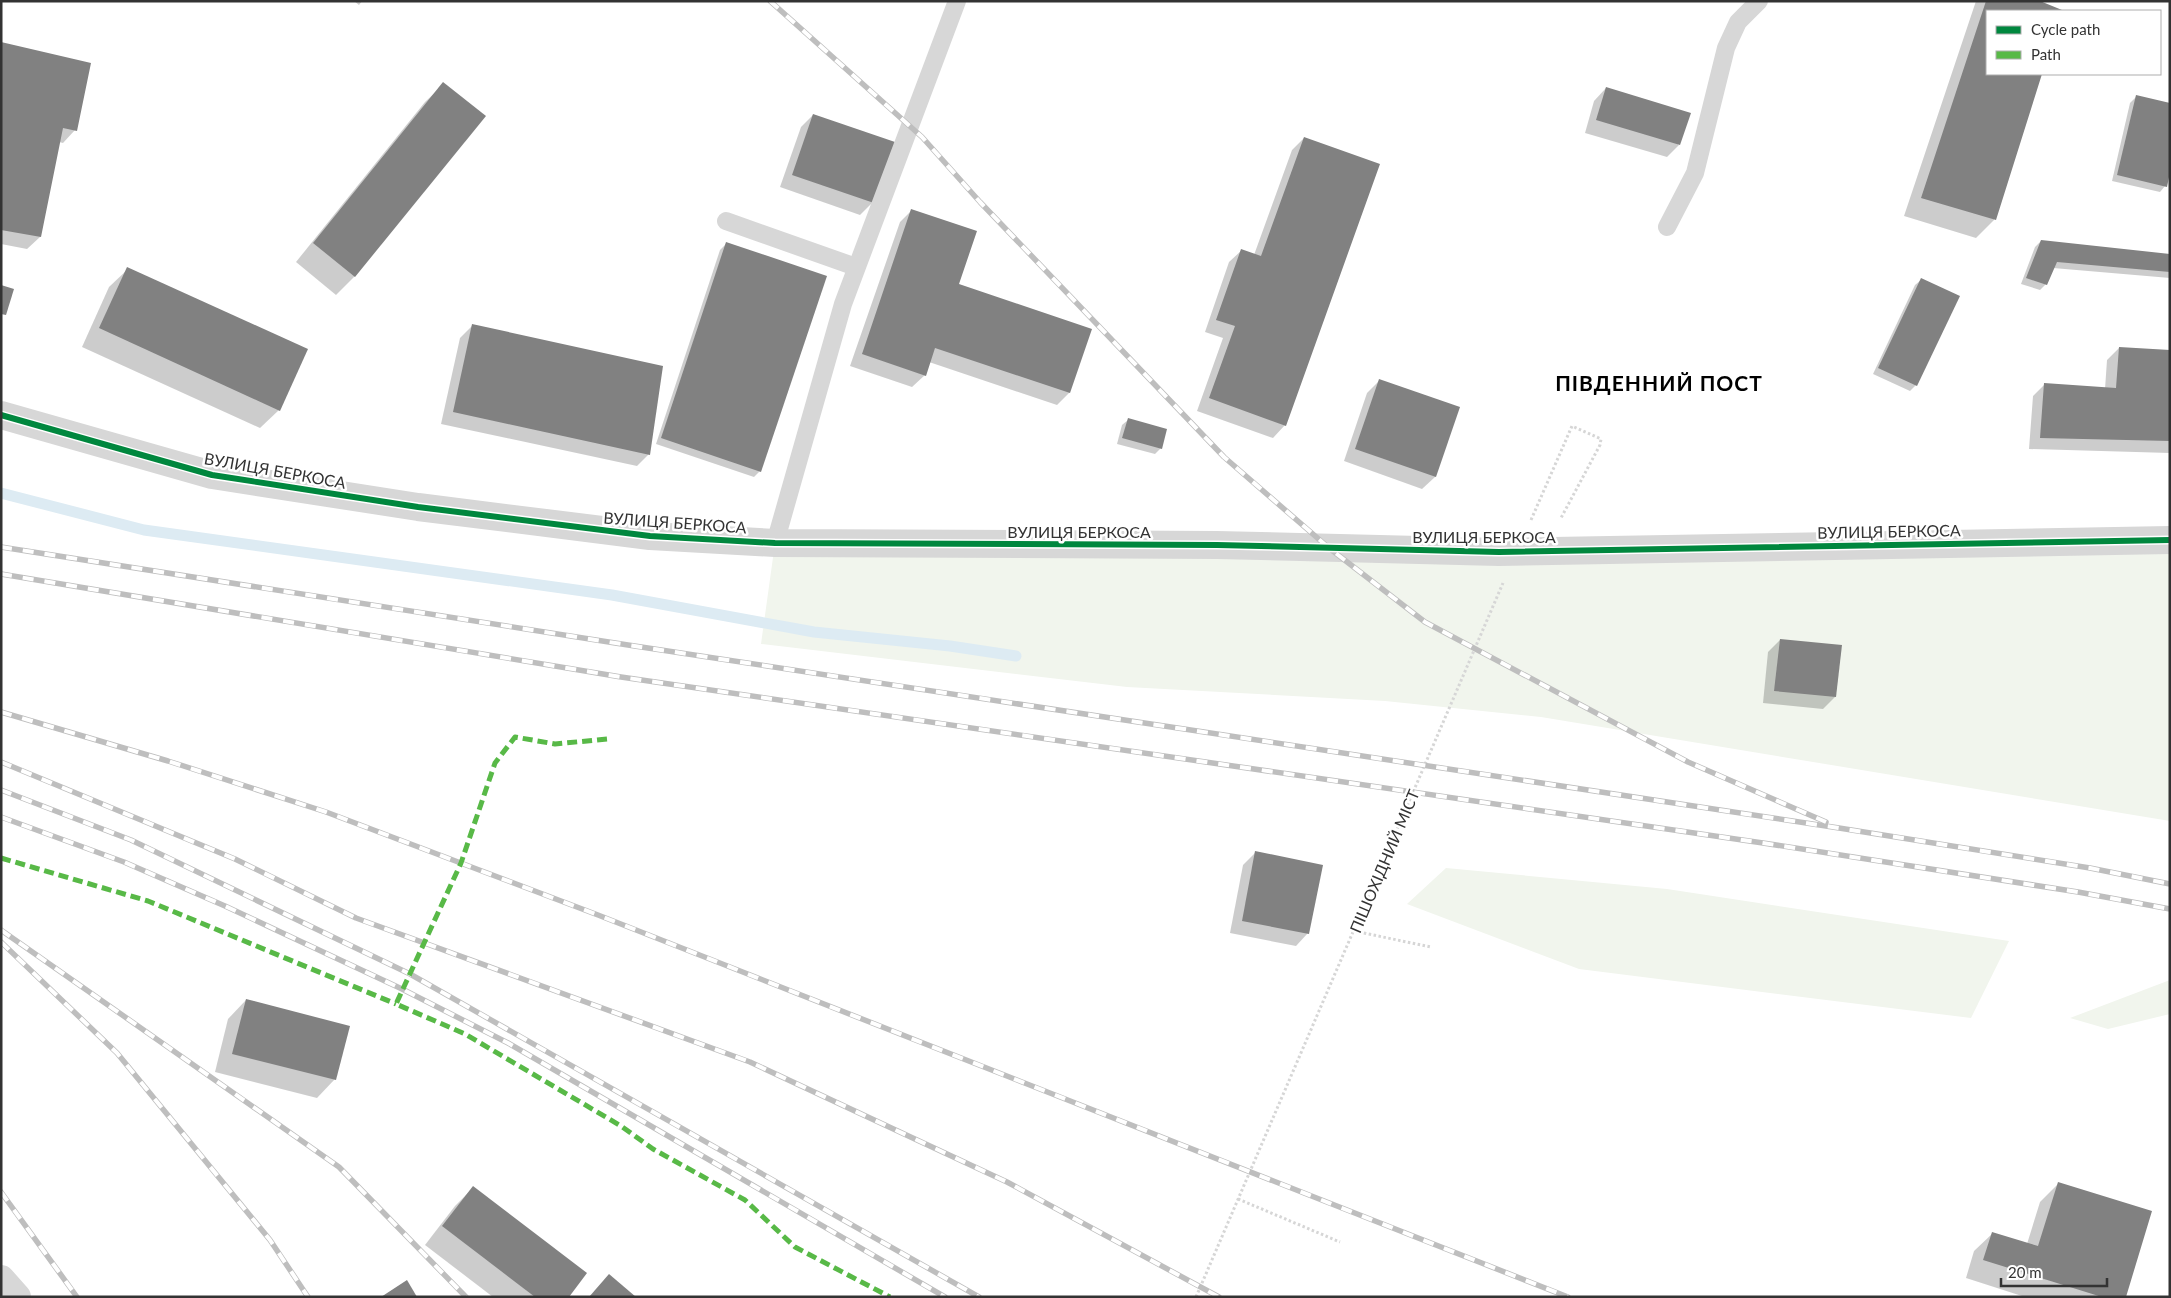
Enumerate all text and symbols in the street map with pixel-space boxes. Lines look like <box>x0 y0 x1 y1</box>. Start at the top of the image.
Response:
legend <box>1986 10 2161 75</box>
text: Cycle path <box>2031 20 2100 38</box>
text: Path <box>2031 45 2061 63</box>
district label: ПІВДЕННИЙ ПОСТ <box>1555 370 1763 395</box>
street label: ВУЛИЦЯ БЕРКОСА <box>203 448 347 492</box>
street label: ВУЛИЦЯ БЕРКОСА <box>603 508 747 536</box>
street label: ВУЛИЦЯ БЕРКОСА <box>1817 520 1961 542</box>
street label: ВУЛИЦЯ БЕРКОСА <box>1007 522 1151 541</box>
street label: ВУЛИЦЯ БЕРКОСА <box>1412 527 1556 546</box>
street label: ПІШОХІДНИЙ МІСТ <box>1345 786 1423 935</box>
scale bar <box>2001 1256 2107 1288</box>
text: 20 m <box>2008 1263 2042 1281</box>

